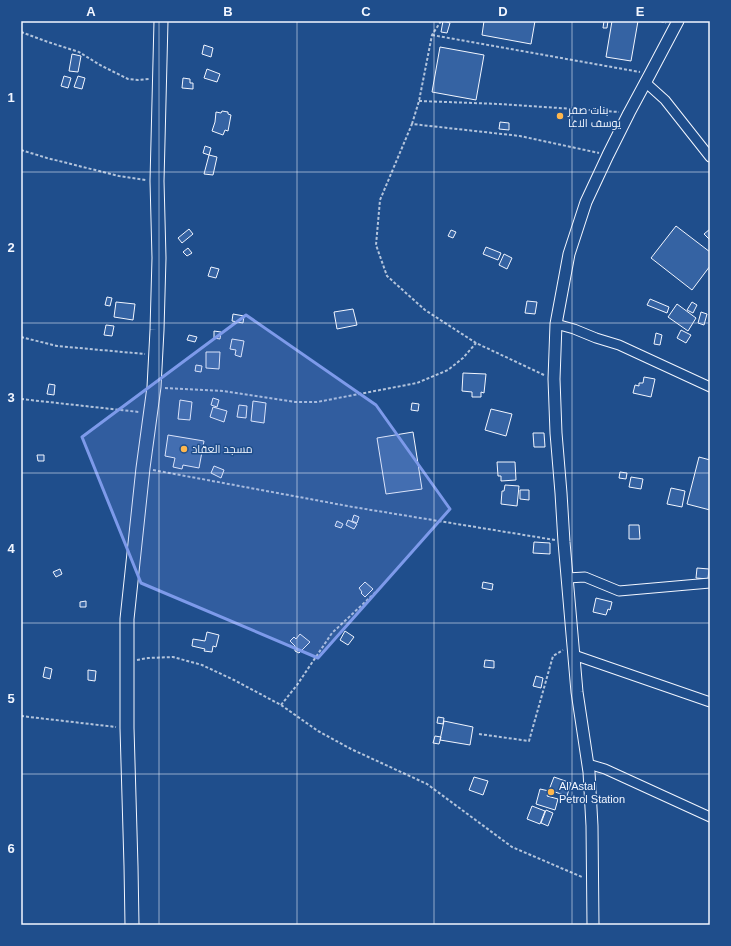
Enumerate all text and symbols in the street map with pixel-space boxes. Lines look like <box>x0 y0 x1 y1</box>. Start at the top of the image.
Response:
text: A <box>86 4 96 19</box>
text: B <box>223 4 233 19</box>
text: C <box>361 4 371 19</box>
text: D <box>498 4 508 19</box>
text: E <box>636 4 645 19</box>
text: 1 <box>7 90 15 105</box>
place label: بنات صقر يوسف الاغا <box>567 104 621 130</box>
marker: بنات صقر يوسف الاغا <box>555 111 565 121</box>
text: 2 <box>7 240 15 255</box>
text: 3 <box>7 390 15 405</box>
place label: مسجد العقاد <box>192 443 253 455</box>
marker: مسجد العقاد <box>179 444 189 454</box>
text: 4 <box>7 541 15 556</box>
text: 5 <box>7 691 15 706</box>
place label: Al Astal Petrol Station <box>559 780 625 805</box>
marker: Al Astal Petrol Station <box>546 787 556 797</box>
text: 6 <box>7 841 15 856</box>

